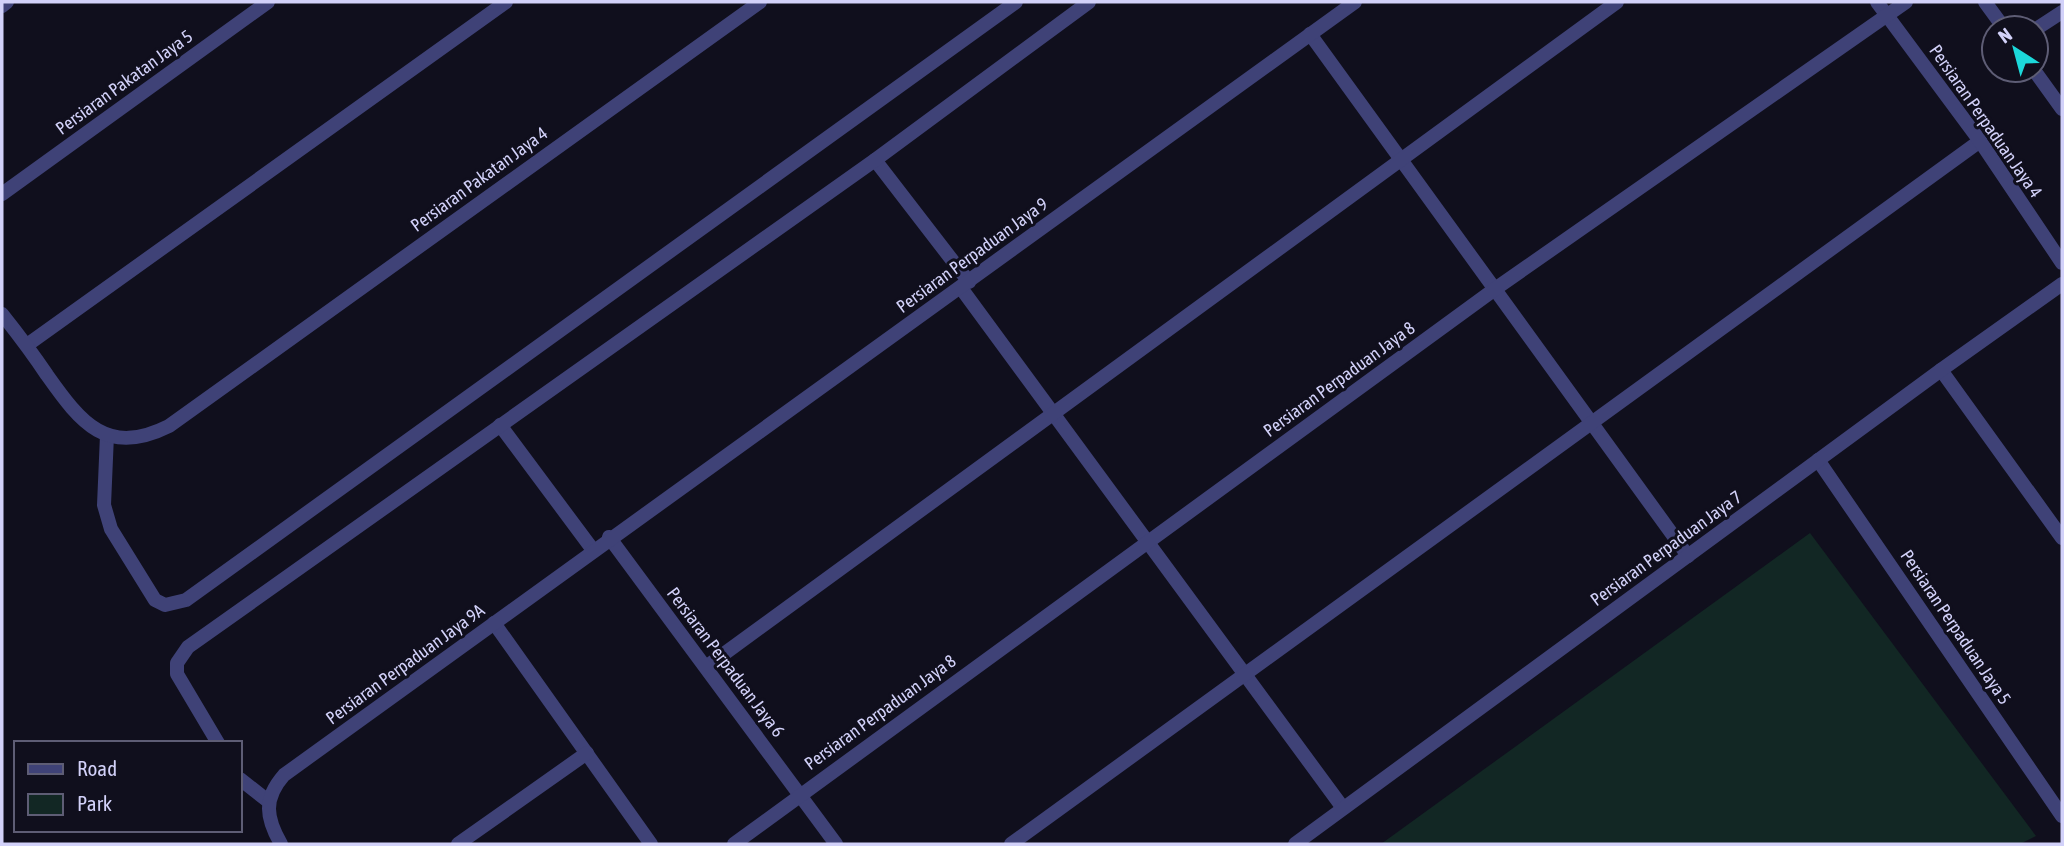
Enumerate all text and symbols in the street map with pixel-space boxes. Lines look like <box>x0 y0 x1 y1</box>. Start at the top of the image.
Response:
north arrow <box>1980 14 2050 84</box>
text: N <box>1994 23 2016 47</box>
street label: Persiaran Pakatan Jaya 5 <box>51 25 197 139</box>
street label: Persiaran Perpaduan Jaya 4 <box>1925 40 2047 202</box>
street label: Persiaran Pakatan Jaya 4 <box>406 122 552 236</box>
street label: Persiaran Perpaduan Jaya 9 <box>892 193 1052 317</box>
street label: Persiaran Perpaduan Jaya 8 <box>1259 317 1419 441</box>
street label: Persiaran Perpaduan Jaya 7 <box>1586 486 1746 610</box>
street label: Persiaran Perpaduan Jaya 5 <box>1896 546 2016 708</box>
street label: Persiaran Perpaduan Jaya 6 <box>663 583 789 741</box>
street label: Persiaran Perpaduan Jaya 9A <box>322 599 488 729</box>
street label: Persiaran Perpaduan Jaya 8 <box>800 650 960 774</box>
legend <box>14 741 242 832</box>
text: Road <box>77 756 117 780</box>
text: Park <box>77 791 112 815</box>

